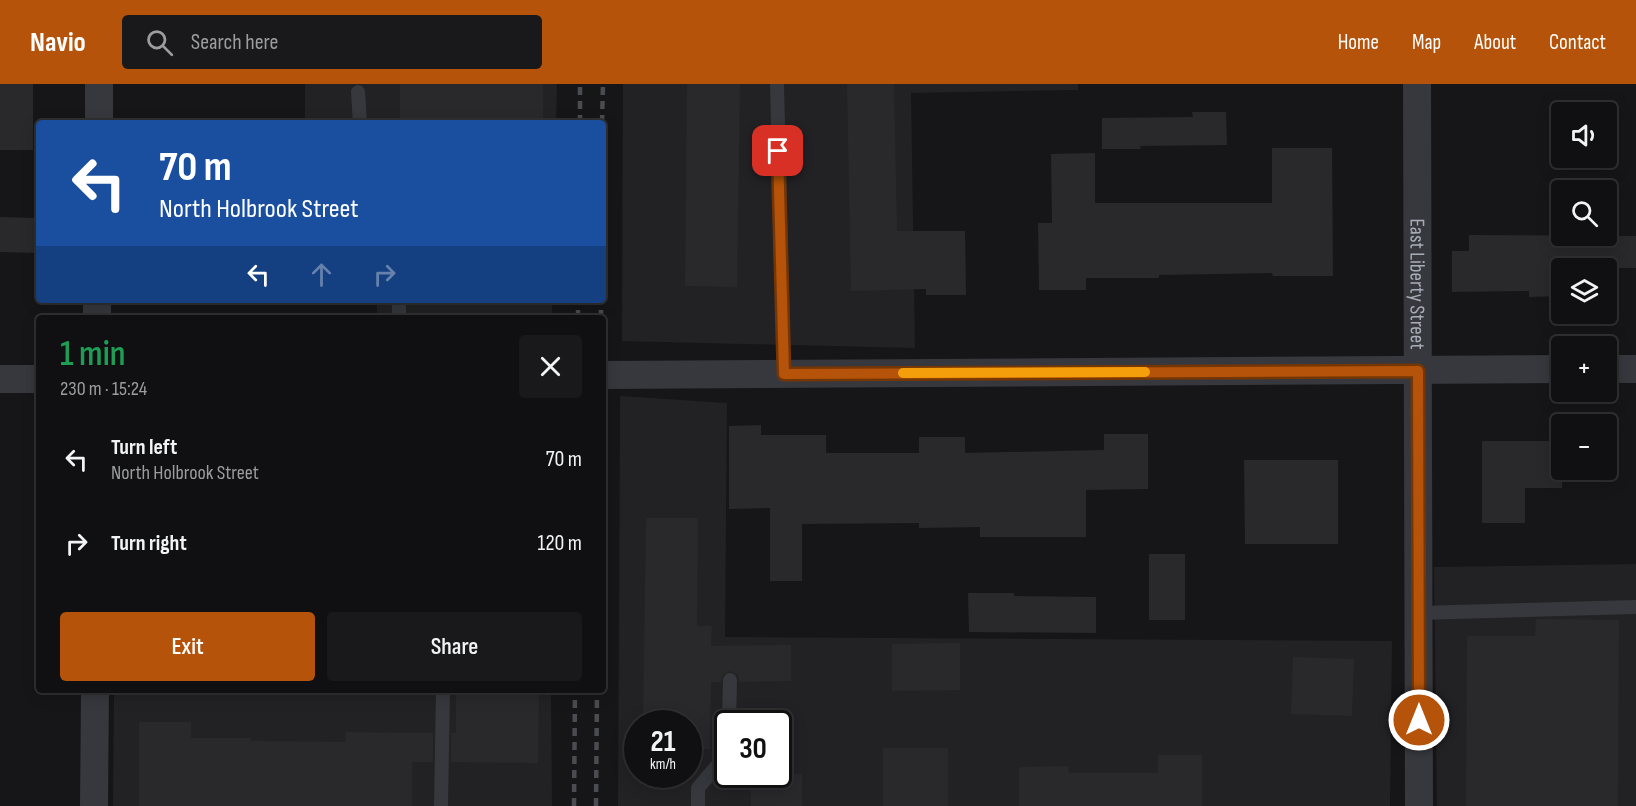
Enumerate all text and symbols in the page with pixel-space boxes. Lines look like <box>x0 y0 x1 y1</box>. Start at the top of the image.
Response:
search box <box>122 15 542 69</box>
text: Navio <box>30 26 86 59</box>
icon: search <box>143 26 176 59</box>
text: Search here <box>191 29 278 56</box>
text: Home <box>1338 30 1379 55</box>
text: Map <box>1412 30 1441 55</box>
text: About <box>1474 30 1516 55</box>
text: Contact <box>1549 30 1606 55</box>
map controls <box>1551 102 1617 480</box>
button: sound <box>1551 102 1617 168</box>
pin <box>752 125 803 176</box>
icon: arrive <box>761 134 794 167</box>
text: 70 m <box>159 142 232 193</box>
icon: left <box>60 144 138 222</box>
button: search <box>1551 180 1617 246</box>
text: North Holbrook Street <box>159 193 359 225</box>
street label: East Liberty Street <box>1404 218 1430 350</box>
icon: left <box>242 258 275 291</box>
icon: ahead <box>305 258 338 291</box>
icon: right <box>368 258 401 291</box>
button: layers <box>1551 258 1617 324</box>
text: 1 min <box>60 333 125 376</box>
button: close <box>519 335 582 398</box>
button: + <box>1551 336 1617 402</box>
text: 230 m · 15:24 <box>60 377 147 401</box>
button: − <box>1551 414 1617 480</box>
text: Turn left <box>111 434 177 461</box>
icon: left <box>60 443 93 476</box>
text: 70 m <box>546 446 582 473</box>
text: North Holbrook Street <box>111 461 259 485</box>
icon: right <box>60 527 93 560</box>
text: Turn right <box>111 530 187 557</box>
text: 120 m <box>538 530 582 557</box>
button: Exit <box>60 612 315 681</box>
button: Share <box>327 612 582 681</box>
position arrow <box>1387 688 1451 752</box>
speed limit sign: 30 <box>714 710 792 788</box>
text: 21 <box>651 724 675 760</box>
text: km/h <box>650 755 676 774</box>

